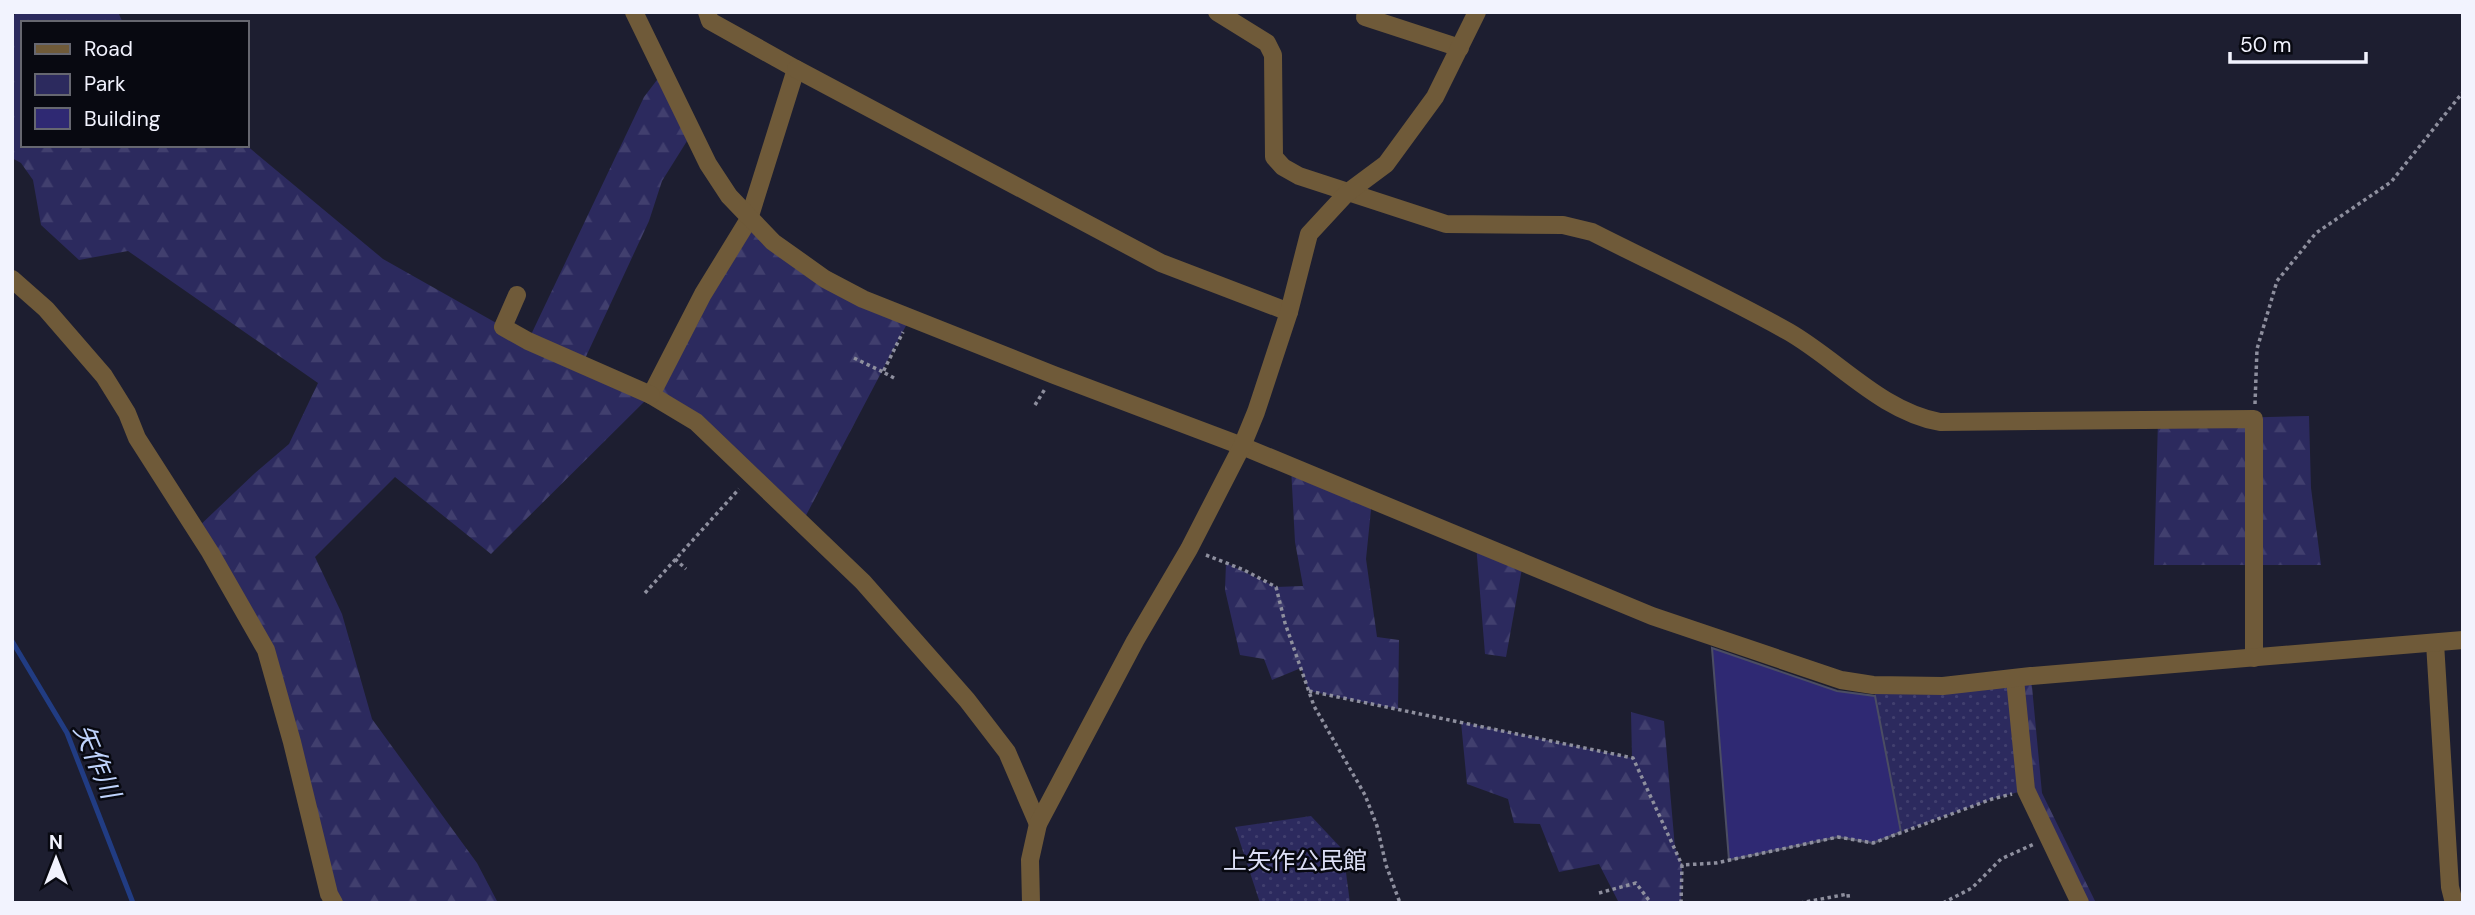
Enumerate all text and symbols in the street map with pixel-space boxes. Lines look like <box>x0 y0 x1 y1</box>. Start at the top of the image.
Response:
legend <box>21 21 248 147</box>
scale bar <box>2230 21 2366 65</box>
text: 50 m <box>2240 31 2291 59</box>
text: Road <box>84 35 133 63</box>
text: Park <box>84 70 126 98</box>
text: Building <box>84 105 161 133</box>
water label: 矢作川 <box>66 718 129 806</box>
north arrow <box>21 824 91 894</box>
text: N <box>49 830 63 855</box>
park label: 上矢作公民館 <box>1223 845 1367 876</box>

